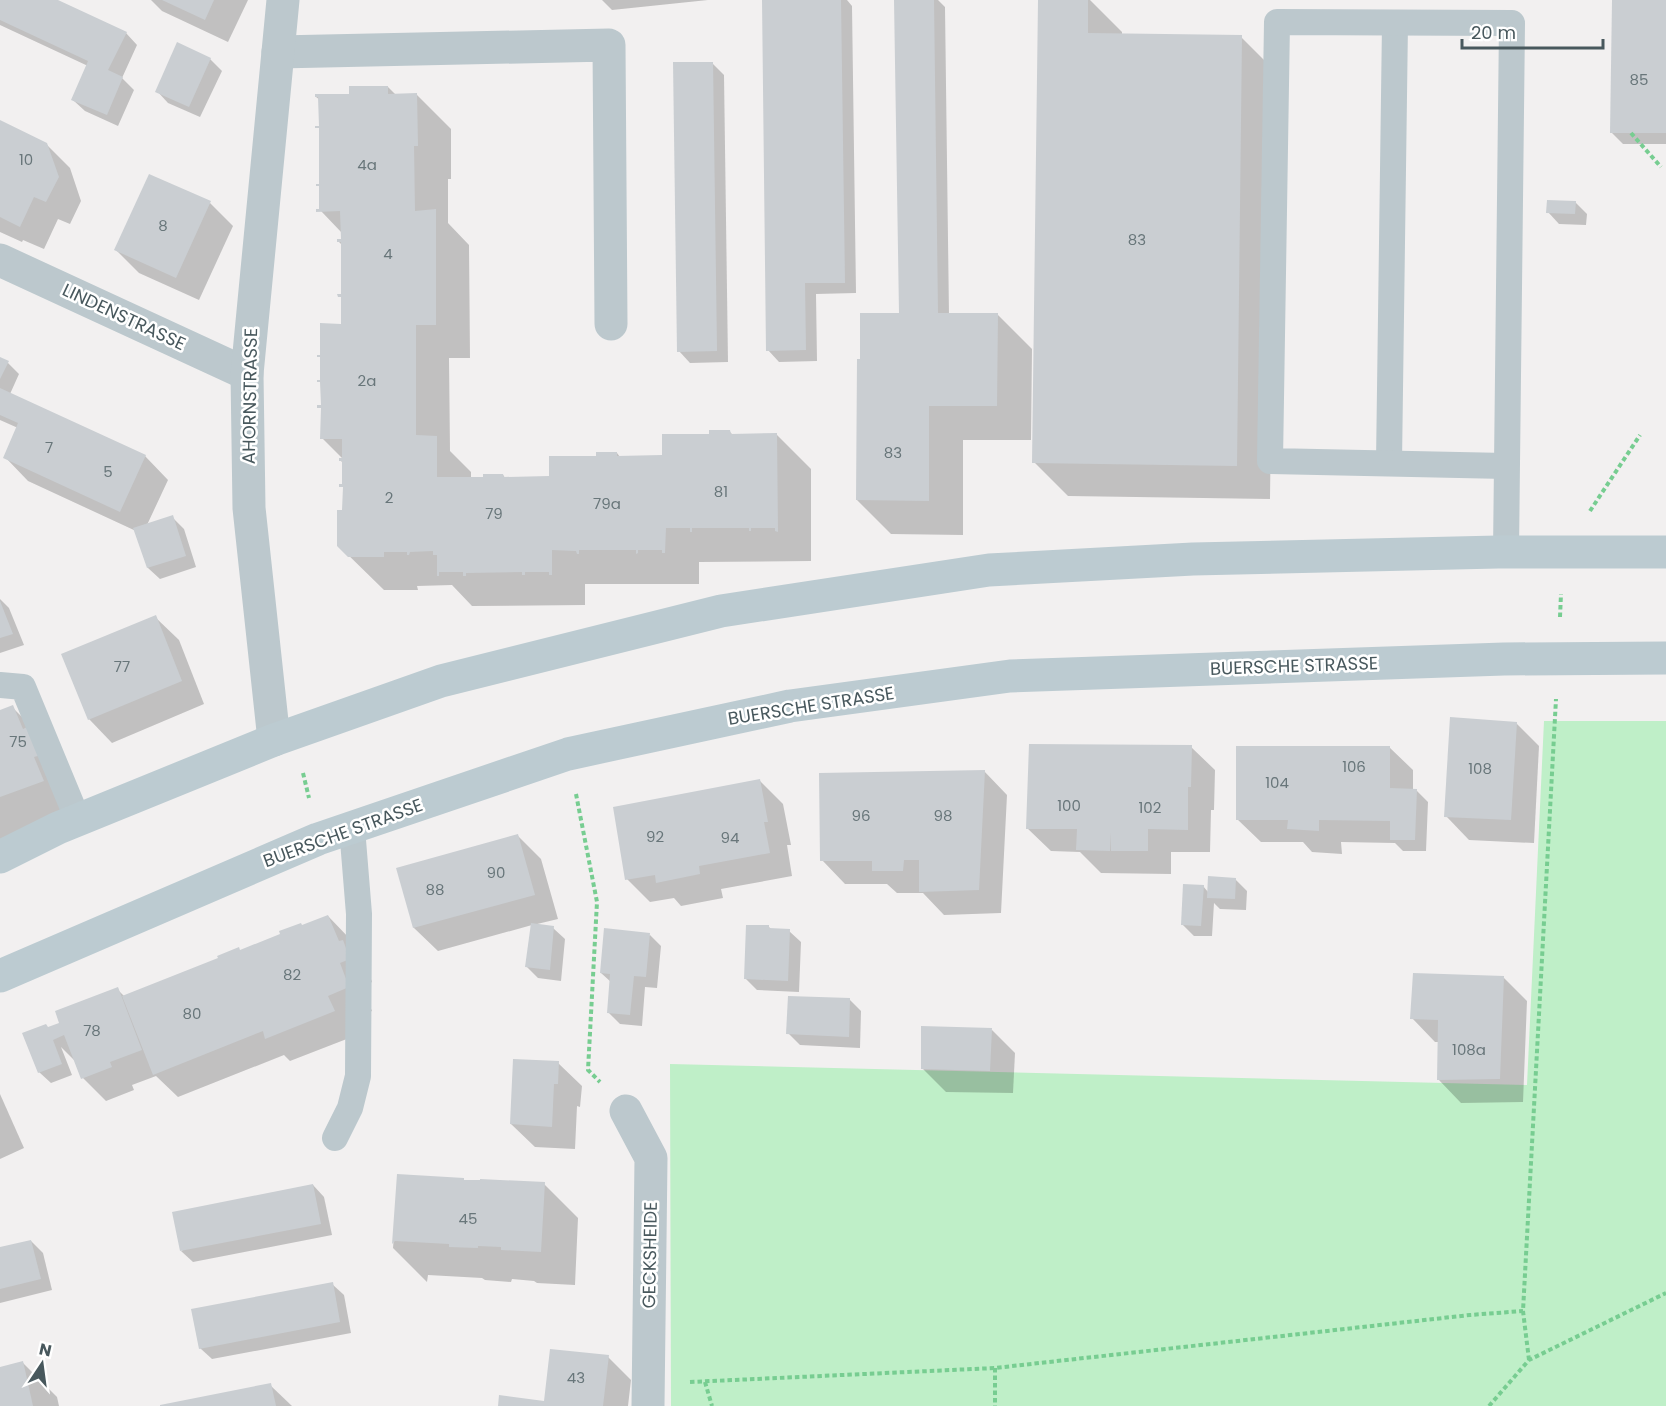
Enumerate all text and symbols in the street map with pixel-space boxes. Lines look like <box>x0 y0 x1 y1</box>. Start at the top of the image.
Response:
scale bar <box>1462 12 1603 50</box>
text: 20 m <box>1471 20 1516 45</box>
house number: 85 <box>1630 69 1648 90</box>
house number: 10 <box>19 149 33 170</box>
house number: 4a <box>357 154 377 175</box>
house number: 8 <box>158 215 168 236</box>
house number: 83 <box>1128 229 1146 250</box>
house number: 4 <box>383 243 393 264</box>
street label: LINDENSTRASSE <box>59 277 190 356</box>
street label: AHORNSTRASSE <box>236 328 263 464</box>
house number: 2a <box>358 370 376 391</box>
house number: 7 <box>45 437 53 458</box>
house number: 83 <box>884 442 902 463</box>
house number: 5 <box>103 461 113 482</box>
house number: 81 <box>714 481 728 502</box>
house number: 2 <box>385 487 393 508</box>
house number: 79a <box>593 493 621 514</box>
house number: 79 <box>485 503 503 524</box>
street label: BUERSCHE STRASSE <box>1210 650 1378 681</box>
house number: 77 <box>114 656 130 677</box>
street label: BUERSCHE STRASSE <box>726 680 896 731</box>
house number: 75 <box>9 731 27 752</box>
house number: 106 <box>1342 756 1366 777</box>
house number: 108 <box>1468 758 1492 779</box>
house number: 104 <box>1265 772 1289 793</box>
street label: BUERSCHE STRASSE <box>260 792 426 873</box>
house number: 100 <box>1057 795 1081 816</box>
house number: 102 <box>1139 797 1161 818</box>
house number: 96 <box>852 805 870 826</box>
house number: 98 <box>934 805 952 826</box>
house number: 92 <box>646 826 664 847</box>
house number: 94 <box>721 827 739 848</box>
house number: 90 <box>487 862 505 883</box>
house number: 88 <box>426 879 444 900</box>
house number: 82 <box>283 964 301 985</box>
house number: 80 <box>183 1003 201 1024</box>
house number: 78 <box>83 1020 101 1041</box>
house number: 108a <box>1452 1039 1486 1060</box>
street label: GECKSHEIDE <box>636 1201 663 1308</box>
house number: 45 <box>459 1208 477 1229</box>
north arrow <box>12 1334 72 1394</box>
text: N <box>37 1337 54 1362</box>
house number: 43 <box>567 1367 585 1388</box>

